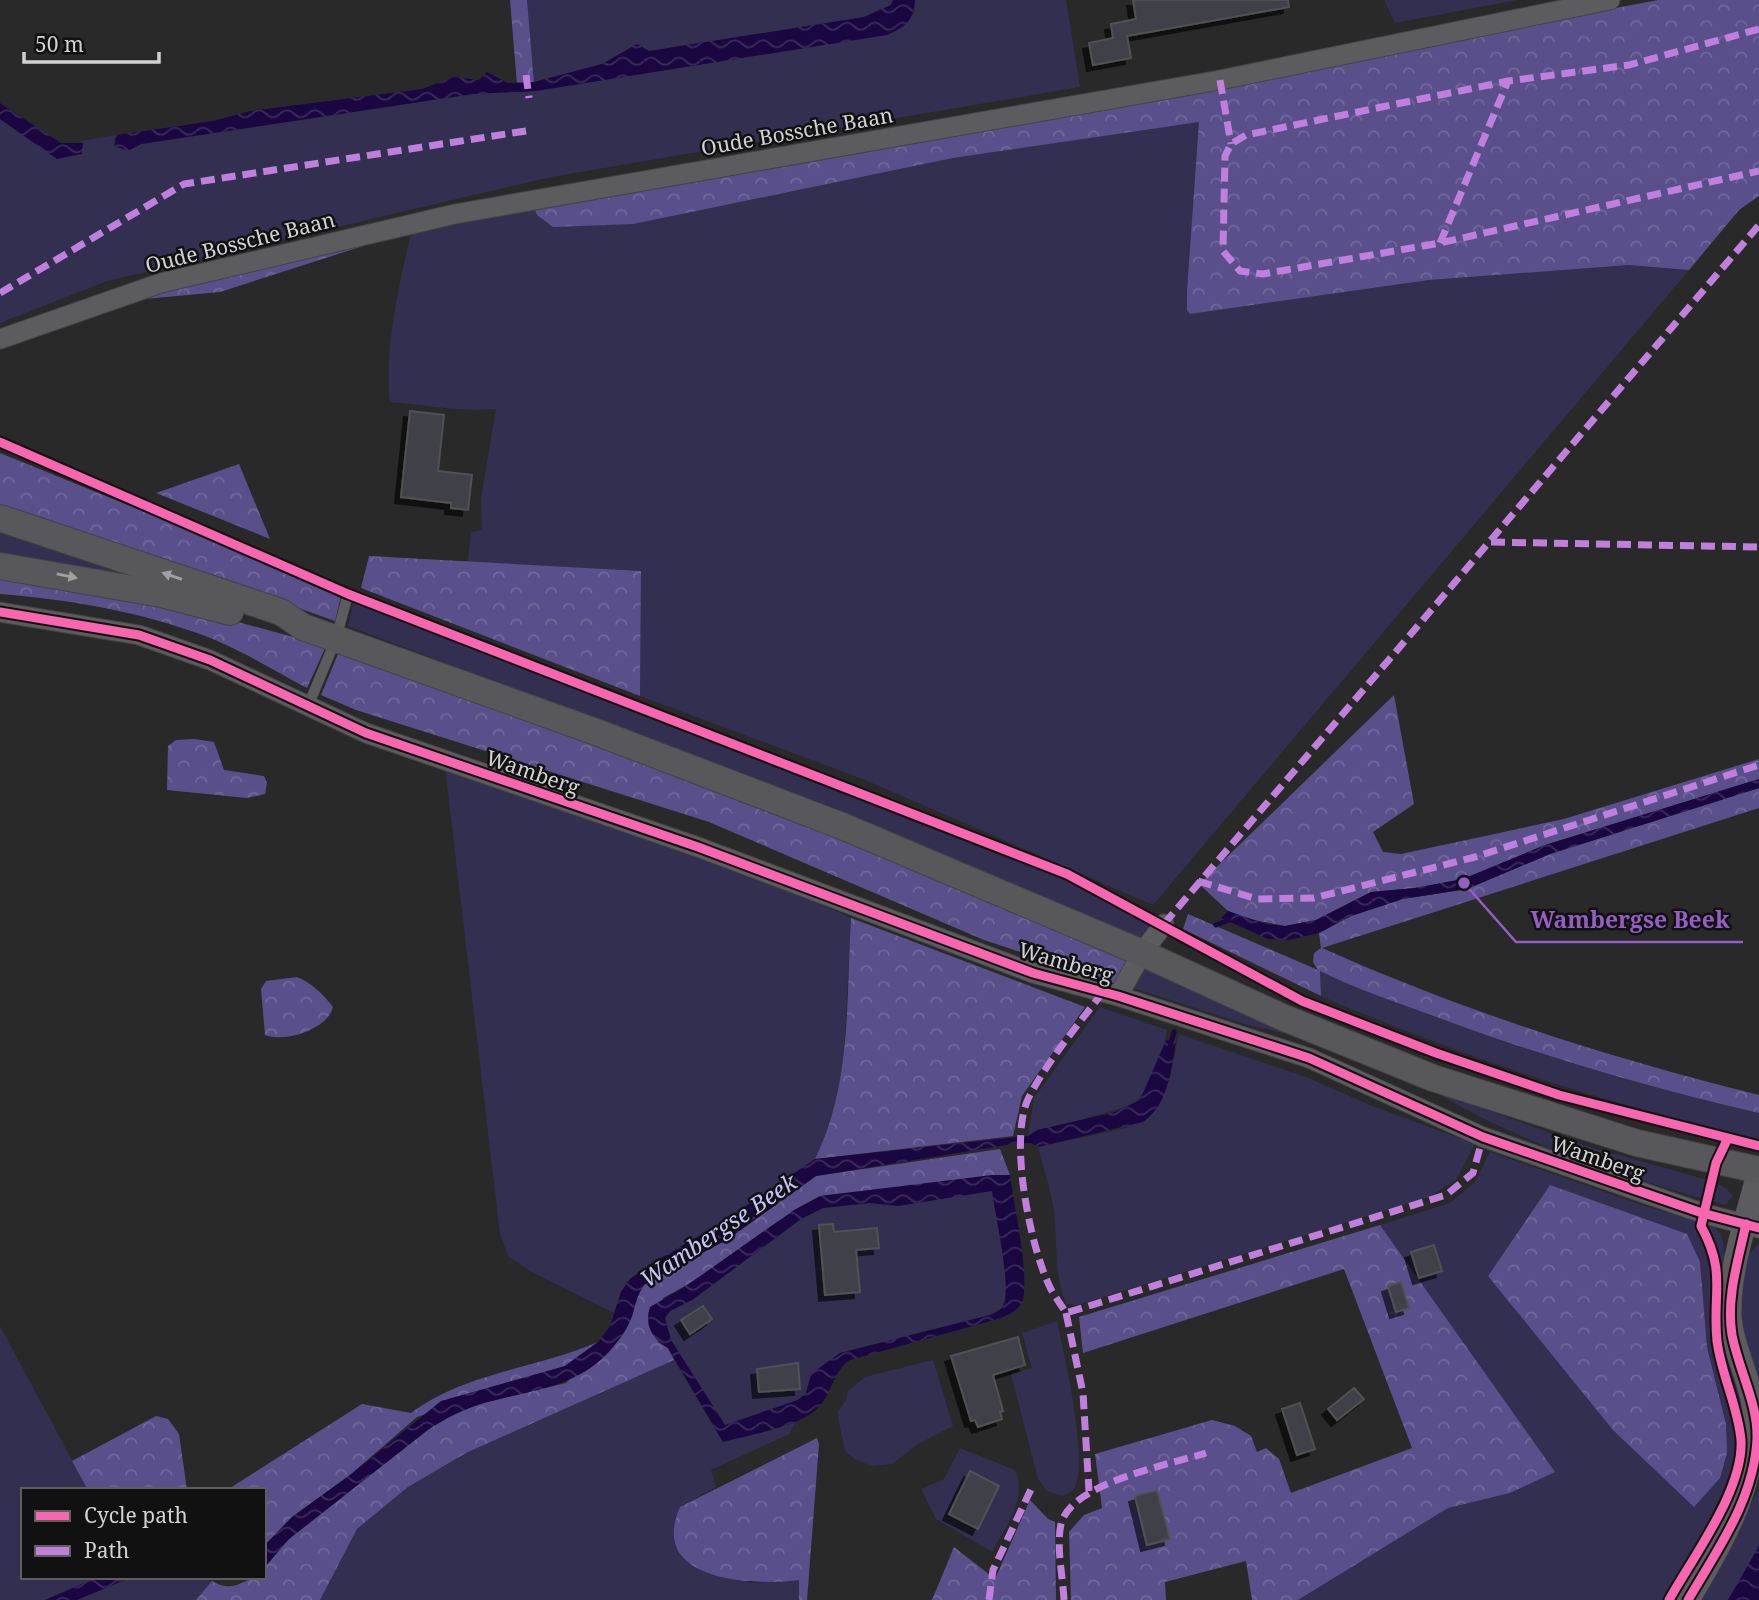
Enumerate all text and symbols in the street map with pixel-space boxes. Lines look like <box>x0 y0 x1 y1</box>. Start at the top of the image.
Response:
scale bar <box>24 21 159 65</box>
text: 50 m <box>35 30 84 58</box>
street label: Oude Bossche Baan <box>699 100 895 162</box>
street label: Oude Bossche Baan <box>142 205 338 279</box>
one-way arrow <box>161 570 182 581</box>
one-way arrow <box>56 571 78 582</box>
street label: Wamberg <box>482 743 584 801</box>
callout: Wambergse Beek <box>1516 898 1743 942</box>
text: Wambergse Beek <box>1530 903 1730 935</box>
street label: Wamberg <box>1015 935 1117 989</box>
street label: Wamberg <box>1547 1129 1649 1187</box>
water label: Wambergse Beek <box>633 1165 804 1294</box>
legend <box>21 1488 266 1579</box>
text: Cycle path <box>84 1501 188 1529</box>
text: Path <box>84 1536 129 1564</box>

